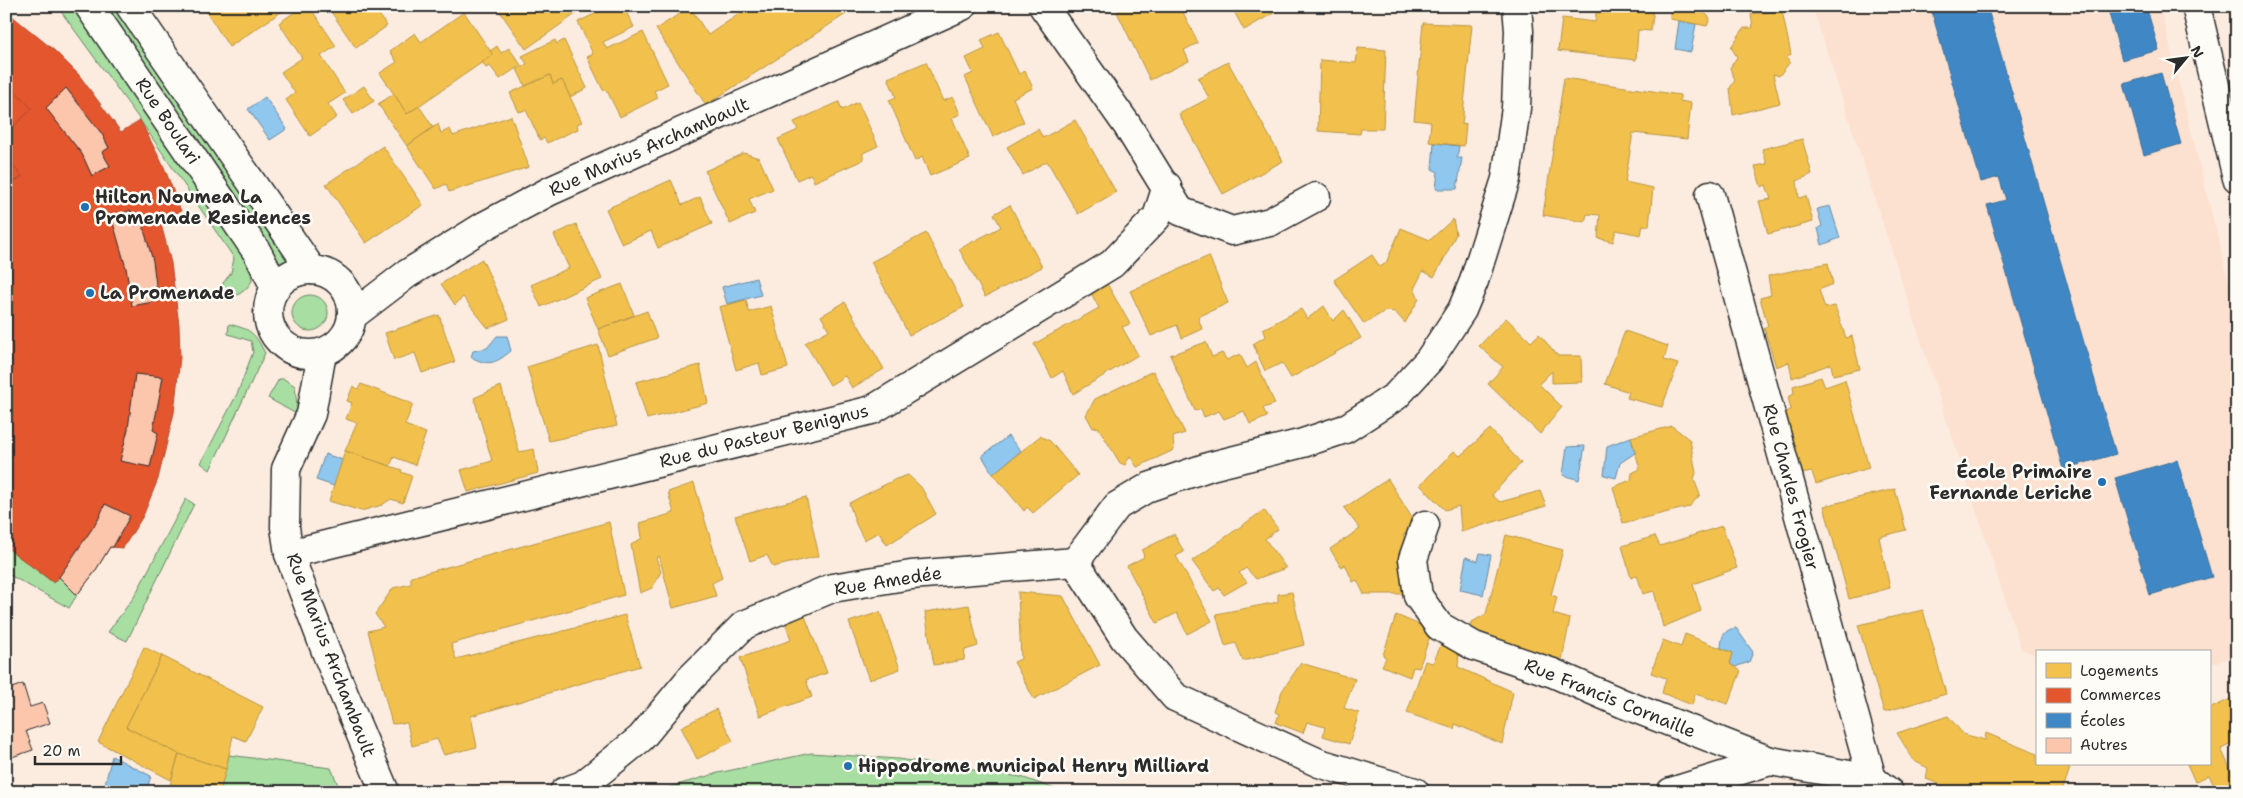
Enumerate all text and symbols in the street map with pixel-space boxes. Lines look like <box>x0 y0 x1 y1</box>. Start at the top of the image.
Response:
north arrow <box>2160 32 2210 82</box>
text: N <box>2187 42 2208 61</box>
street label: Rue Boulari <box>130 73 206 169</box>
street label: Rue Marius Archambault <box>545 92 753 202</box>
place label: Hilton Noumea La Promenade Residences <box>95 185 311 230</box>
marker: Hilton Noumea La Promenade Residences <box>79 201 91 213</box>
place label: La Promenade <box>100 281 235 305</box>
marker: La Promenade <box>84 287 96 299</box>
street label: Rue du Pasteur Benignus <box>657 398 871 474</box>
street label: Rue Charles Frogier <box>1757 401 1825 573</box>
place label: École Primaire Fernande Leriche <box>1930 458 2092 505</box>
marker: École Primaire Fernande Leriche <box>2096 476 2108 488</box>
street label: Rue Marius Archambault <box>281 550 381 761</box>
street label: Rue Amedée <box>833 561 943 601</box>
legend <box>2036 650 2210 766</box>
street label: Rue Francis Cornaille <box>1521 653 1699 743</box>
text: Logements <box>2080 661 2159 681</box>
text: Commerces <box>2080 685 2161 705</box>
text: Écoles <box>2080 710 2125 731</box>
scale bar <box>35 733 121 765</box>
text: Autres <box>2080 735 2128 755</box>
text: 20 m <box>42 741 81 761</box>
place label: Hippodrome municipal Henry Milliard <box>858 754 1209 778</box>
marker: Hippodrome municipal Henry Milliard <box>842 760 854 772</box>

